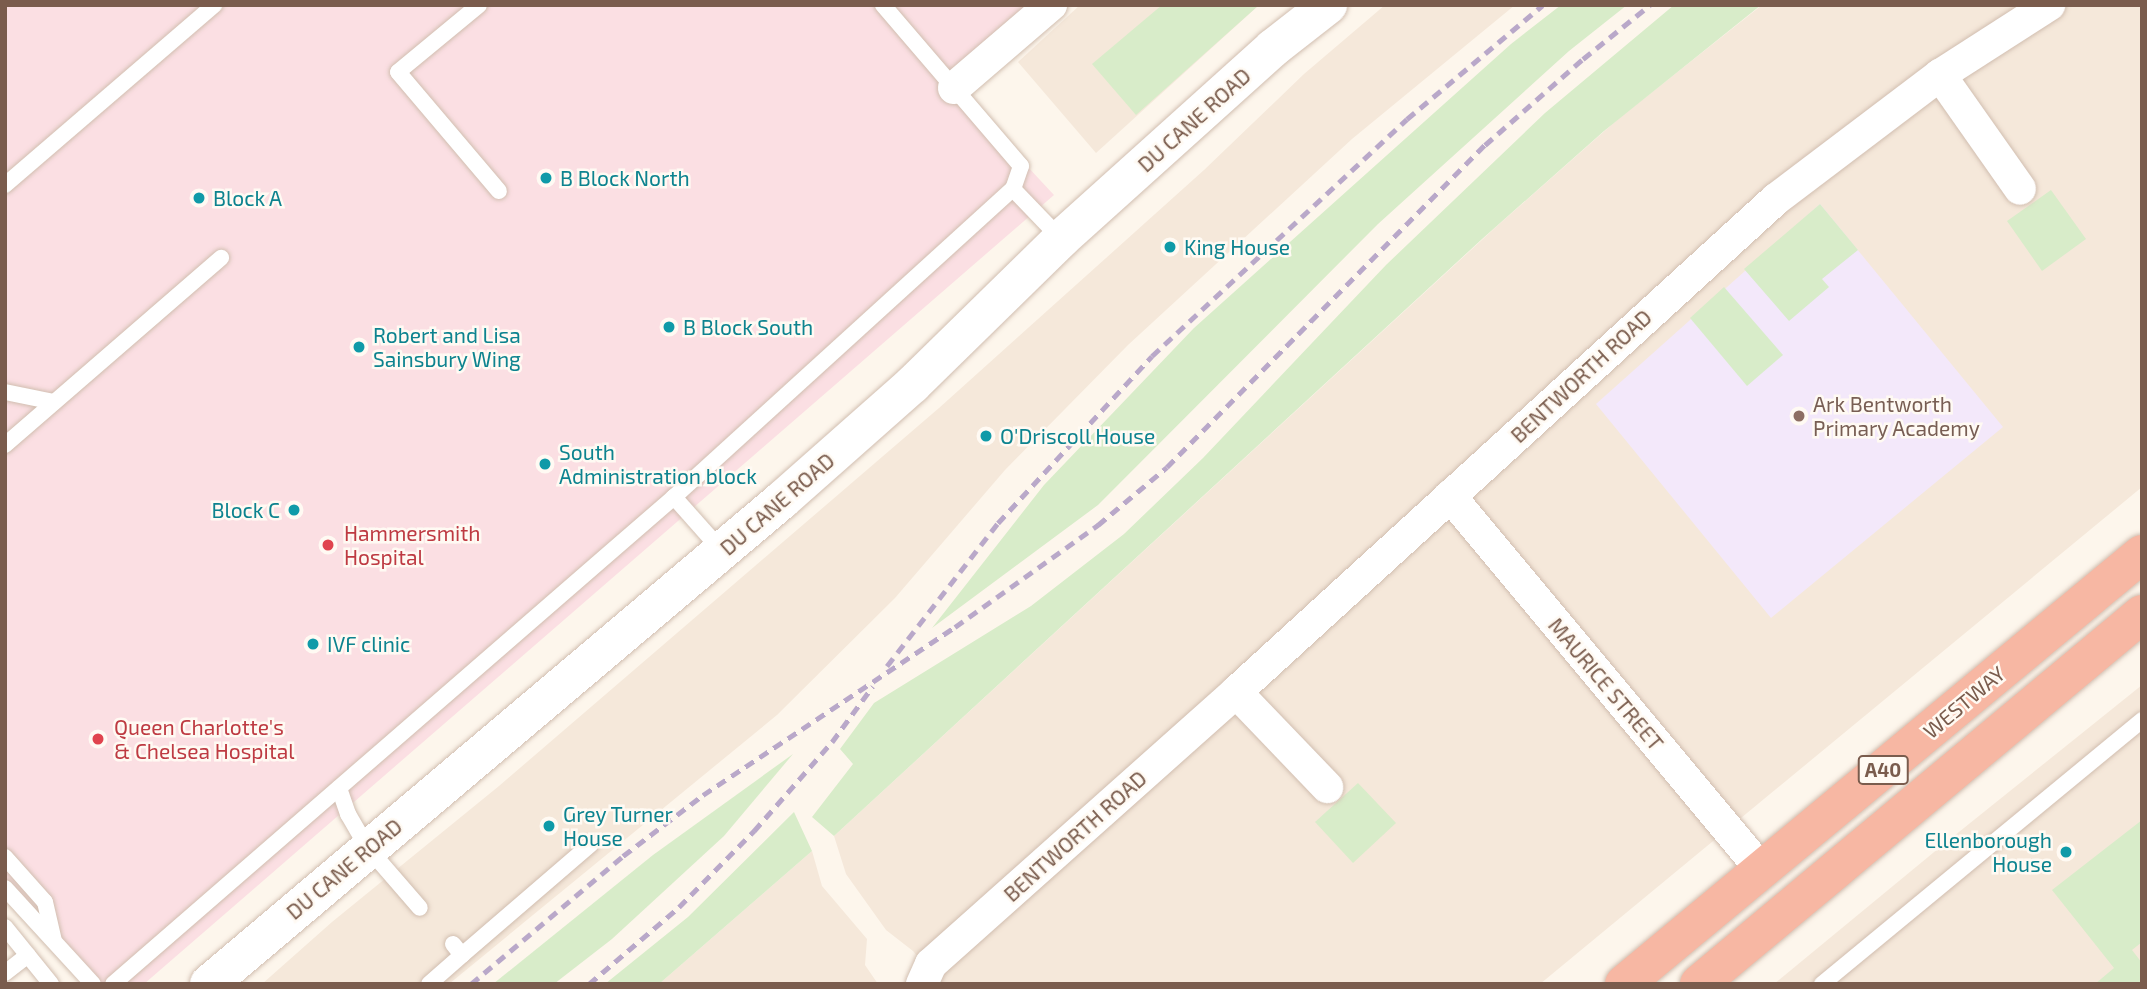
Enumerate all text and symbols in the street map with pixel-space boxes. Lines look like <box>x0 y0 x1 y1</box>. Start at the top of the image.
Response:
street label: DU CANE ROAD <box>1133 63 1255 177</box>
place label: B Block North <box>560 165 690 191</box>
marker: B Block North <box>538 170 554 186</box>
place label: Block A <box>213 185 283 211</box>
marker: Block A <box>191 190 207 206</box>
place label: King House <box>1184 234 1290 260</box>
marker: King House <box>1162 239 1178 255</box>
street label: BENTWORTH ROAD <box>1505 304 1657 448</box>
place label: B Block South <box>683 314 813 340</box>
marker: B Block South <box>661 319 677 335</box>
place label: Robert and Lisa Sainsbury Wing <box>373 322 522 372</box>
marker: Robert and Lisa Sainsbury Wing <box>351 339 367 355</box>
place label: Ark Bentworth Primary Academy <box>1813 391 1981 441</box>
marker: Ark Bentworth Primary Academy <box>1791 408 1807 424</box>
place label: O'Driscoll House <box>1000 423 1156 449</box>
marker: O'Driscoll House <box>978 428 994 444</box>
place label: South Administration block <box>559 439 757 489</box>
street label: DU CANE ROAD <box>715 448 839 560</box>
marker: South Administration block <box>537 456 553 472</box>
place label: Block C <box>211 497 280 523</box>
marker: Block C <box>286 502 302 518</box>
place label: Hammersmith Hospital <box>344 520 481 570</box>
marker: Hammersmith Hospital <box>318 535 338 555</box>
street label: MAURICE STREET <box>1543 613 1669 755</box>
place label: IVF clinic <box>327 631 411 657</box>
marker: IVF clinic <box>305 636 321 652</box>
street label: WESTWAY <box>1918 661 2010 743</box>
place label: Queen Charlotte's & Chelsea Hospital <box>114 714 295 764</box>
marker: Queen Charlotte's & Chelsea Hospital <box>88 729 108 749</box>
road number: A40 <box>1857 754 1909 786</box>
street label: BENTWORTH ROAD <box>998 765 1152 907</box>
place label: Grey Turner House <box>563 801 674 851</box>
street label: DU CANE ROAD <box>281 813 407 925</box>
marker: Grey Turner House <box>541 818 557 834</box>
place label: Ellenborough House <box>1924 827 2052 877</box>
marker: Ellenborough House <box>2058 844 2074 860</box>

